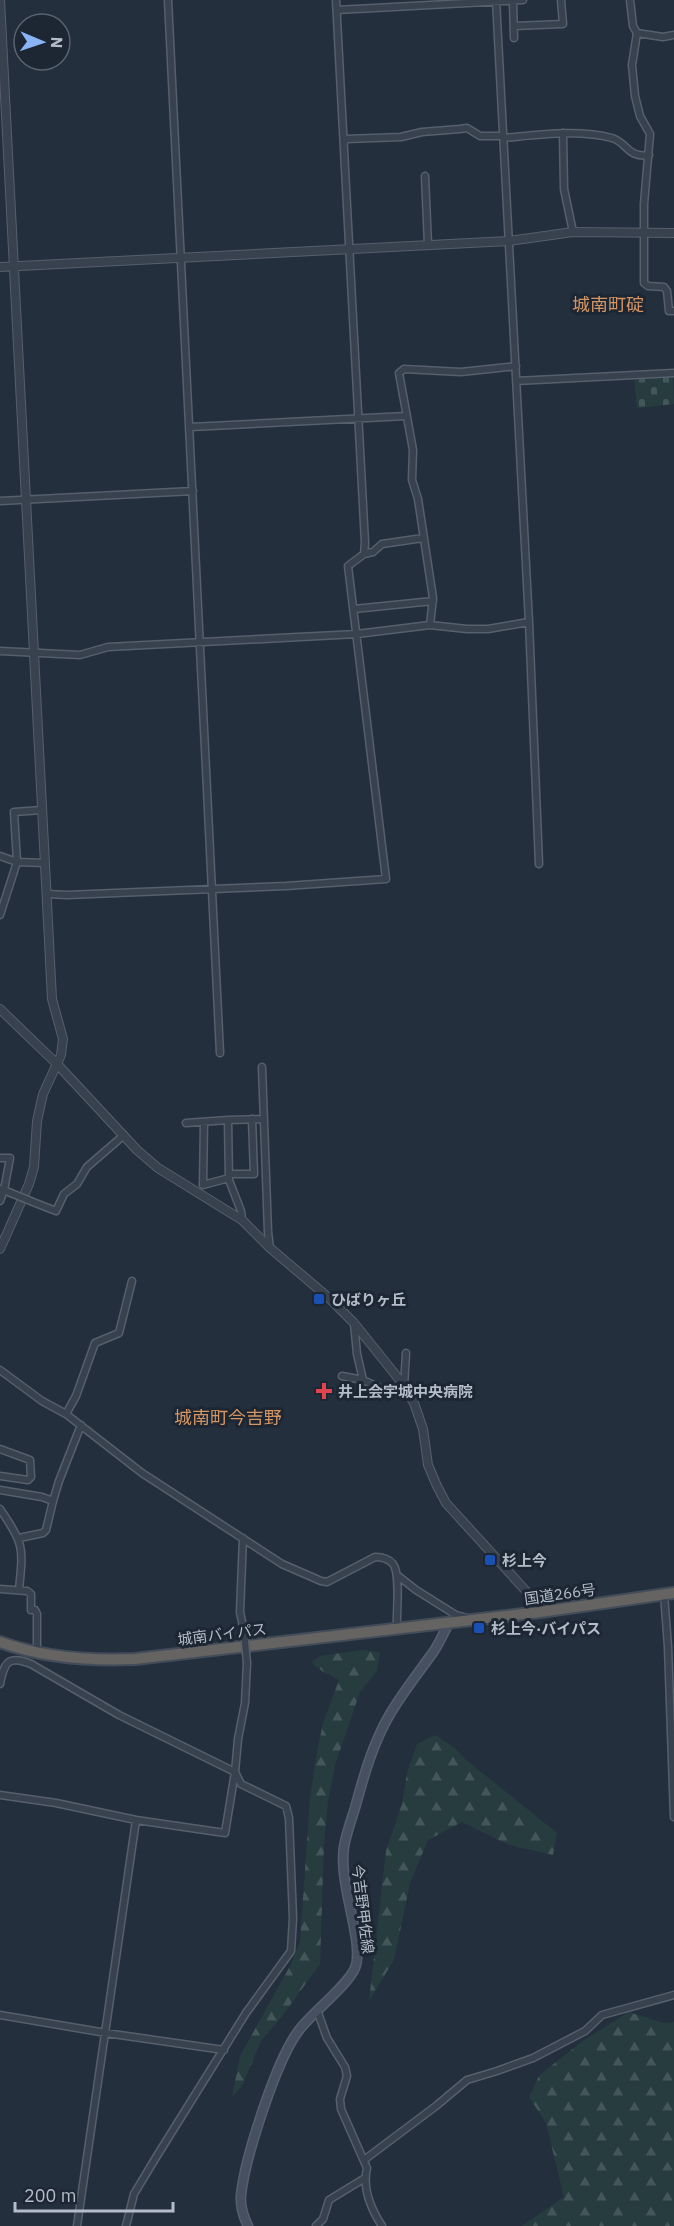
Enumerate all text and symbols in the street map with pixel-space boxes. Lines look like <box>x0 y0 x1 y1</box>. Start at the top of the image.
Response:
north arrow <box>12 12 72 72</box>
text: N <box>47 36 67 49</box>
district label: 城南町碇 <box>572 293 644 316</box>
place label: ひばりヶ丘 <box>331 1290 406 1309</box>
marker: ひばりヶ丘 <box>312 1292 326 1306</box>
marker: 井上会宇城中央病院 <box>315 1382 333 1400</box>
place label: 井上会宇城中央病院 <box>338 1382 473 1401</box>
district label: 城南町今吉野 <box>174 1406 282 1429</box>
place label: 杉上今 <box>502 1551 547 1570</box>
marker: 杉上今 <box>483 1553 497 1567</box>
street label: 国道266号 <box>523 1580 597 1608</box>
street label: 城南バイパス <box>176 1619 268 1649</box>
place label: 杉上今·バイパス <box>491 1619 601 1638</box>
marker: 杉上今·バイパス <box>472 1621 486 1635</box>
street label: 今吉野甲佐線 <box>348 1863 378 1955</box>
scale bar <box>15 2175 172 2213</box>
text: 200 m <box>24 2184 76 2207</box>

